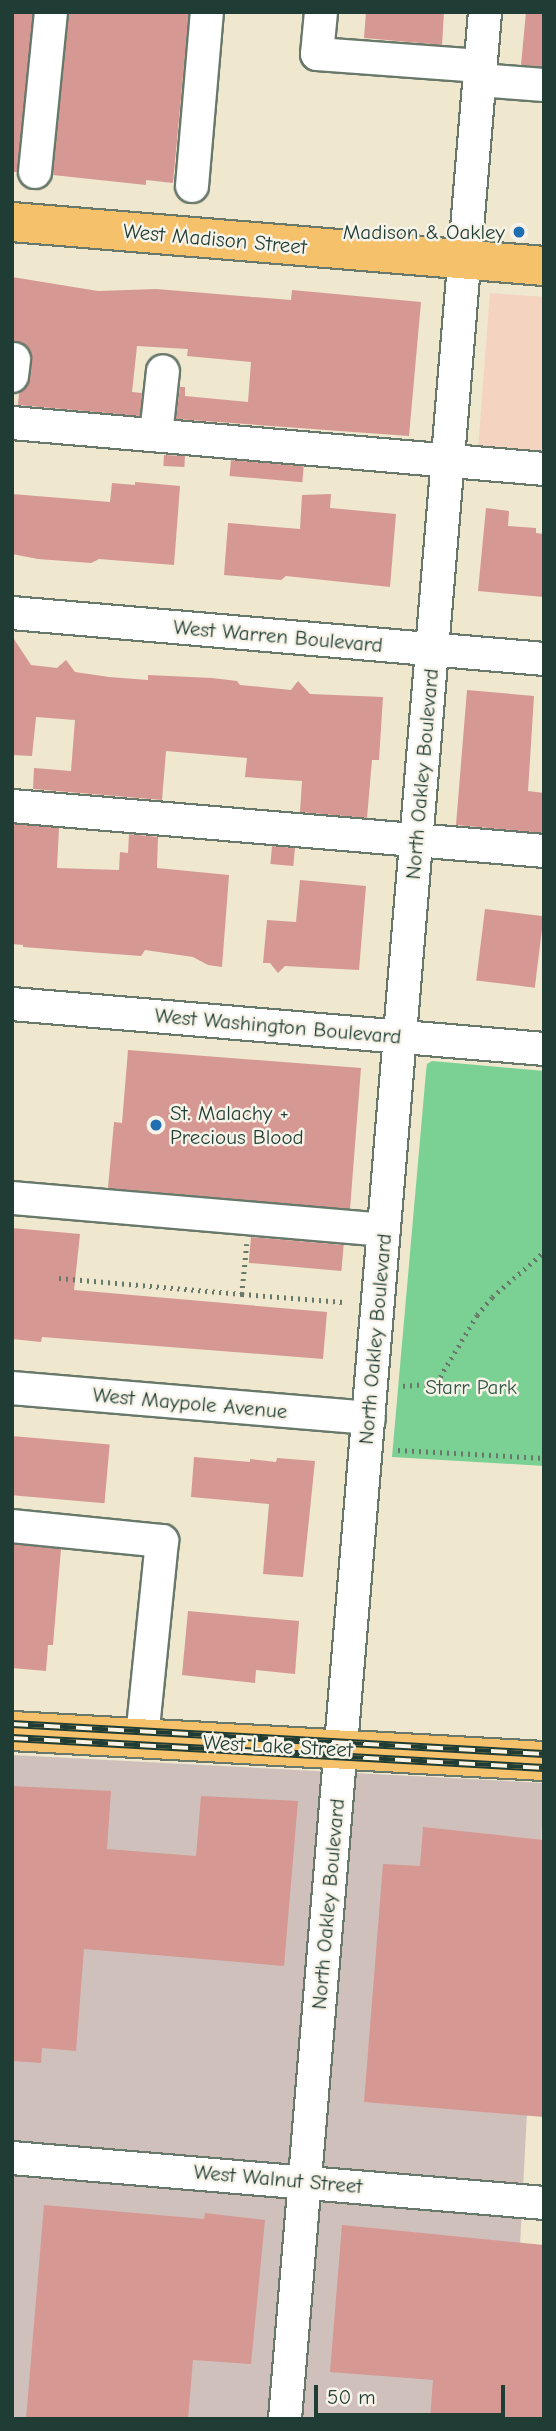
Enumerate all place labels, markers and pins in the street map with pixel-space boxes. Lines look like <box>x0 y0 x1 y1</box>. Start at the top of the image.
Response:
place label: Madison & Oakley <box>343 219 505 245</box>
marker: Madison & Oakley <box>511 224 527 240</box>
place label: St. Malachy + Precious Blood <box>170 1100 304 1150</box>
marker: St. Malachy + Precious Blood <box>148 1117 164 1133</box>

